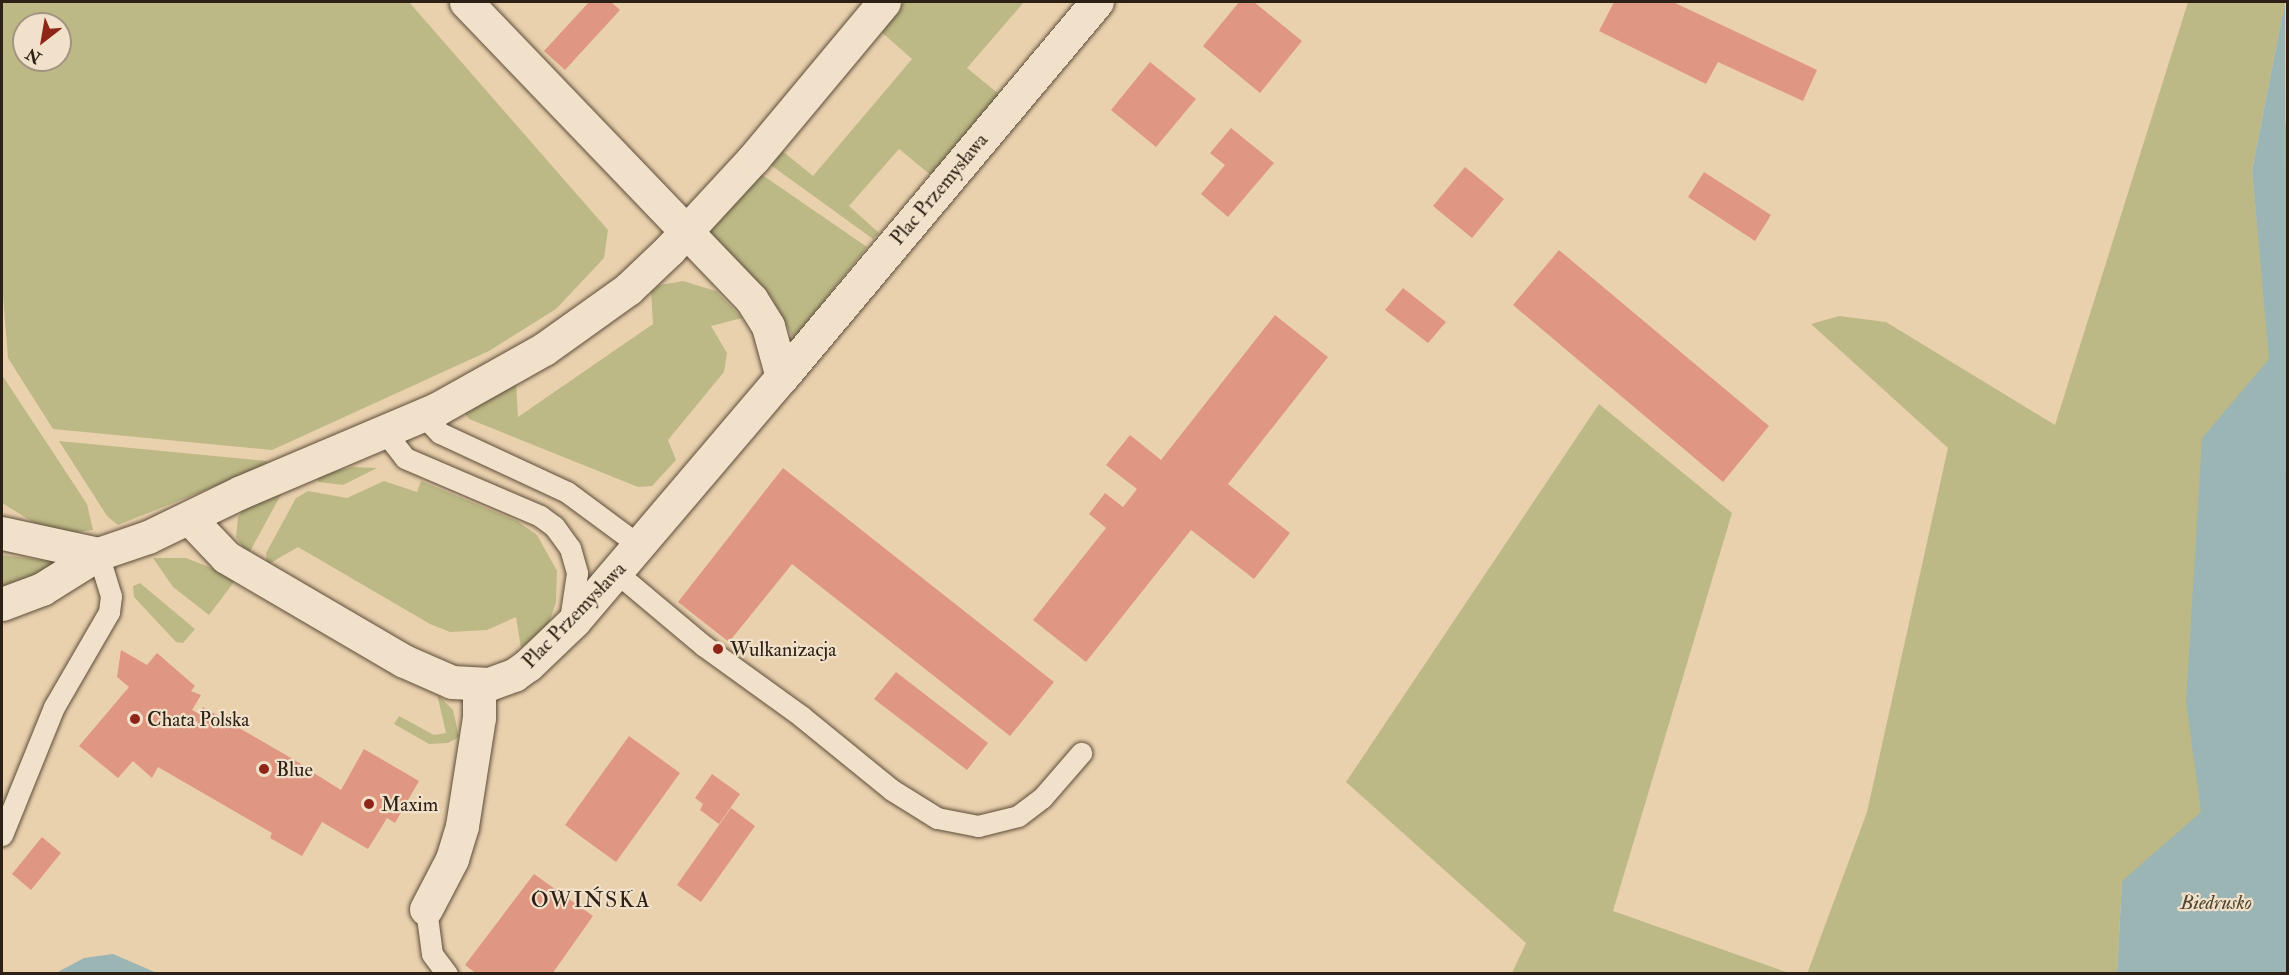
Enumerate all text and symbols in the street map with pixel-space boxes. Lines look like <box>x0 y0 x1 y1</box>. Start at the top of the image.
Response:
north arrow <box>12 12 72 72</box>
text: N <box>22 43 45 68</box>
street label: Plac Przemysława <box>885 128 993 250</box>
street label: Plac Przemysława <box>517 557 631 673</box>
place label: Wulkanizacja <box>730 637 836 661</box>
marker: Wulkanizacja <box>711 642 725 656</box>
place label: Chata Polska <box>147 707 250 731</box>
marker: Chata Polska <box>128 712 142 726</box>
place label: Blue <box>276 757 313 781</box>
marker: Blue <box>257 762 271 776</box>
place label: Maxim <box>381 792 438 816</box>
marker: Maxim <box>362 797 376 811</box>
district label: OWIŃSKA <box>531 888 651 914</box>
park label: Biedrusko <box>2180 890 2252 914</box>

